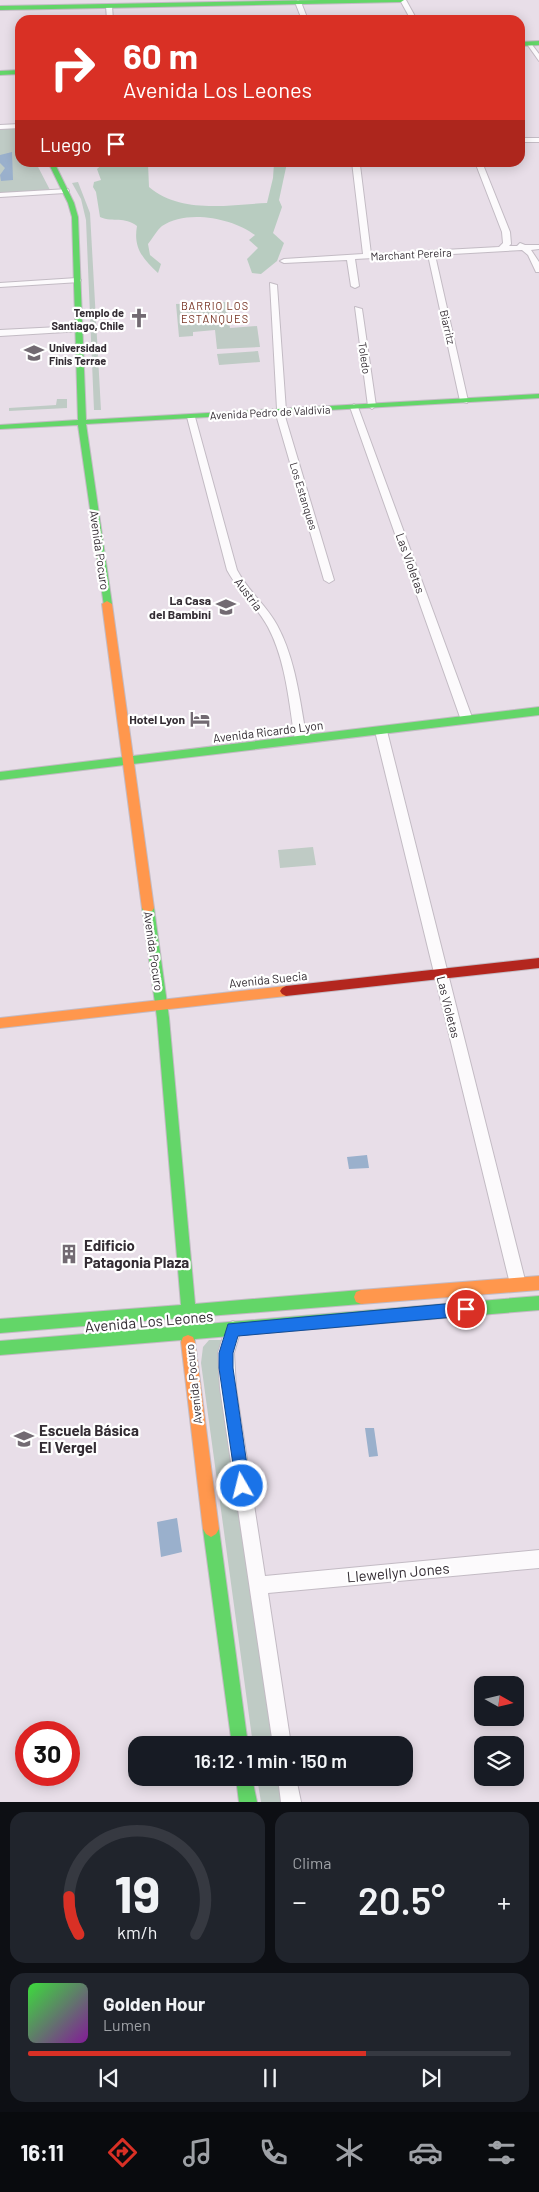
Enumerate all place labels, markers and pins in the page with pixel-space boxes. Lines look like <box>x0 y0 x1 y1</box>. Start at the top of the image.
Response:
place label: Templo de Santiago, Chile <box>52 306 124 332</box>
church icon: Templo de Santiago, Chile <box>128 307 150 329</box>
place label: Universidad Finis Terrae <box>49 341 107 367</box>
school or university icon: Universidad Finis Terrae <box>23 342 45 364</box>
place label: La Casa del Bambini <box>149 593 211 621</box>
school or university icon: La Casa del Bambini <box>215 596 237 618</box>
hotel icon: Hotel Lyon <box>189 708 211 730</box>
place label: Hotel Lyon <box>129 712 185 726</box>
place label: Edificio Patagonia Plaza <box>84 1236 189 1271</box>
building icon: Edificio Patagonia Plaza <box>58 1243 80 1265</box>
pin <box>445 1288 487 1330</box>
place label: Escuela Básica El Vergel <box>39 1421 139 1456</box>
school or university icon: Escuela Básica El Vergel <box>13 1428 35 1450</box>

